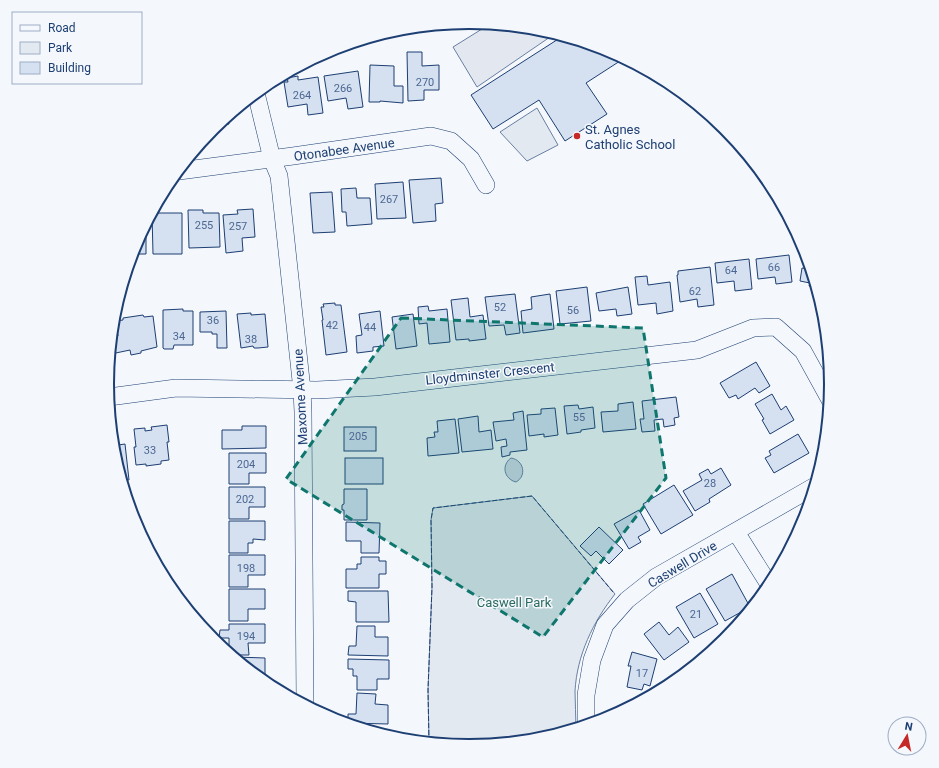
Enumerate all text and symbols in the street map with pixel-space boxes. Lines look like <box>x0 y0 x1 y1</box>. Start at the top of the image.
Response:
legend <box>12 12 142 84</box>
text: Road <box>48 21 76 35</box>
text: Park <box>48 41 73 55</box>
text: Building <box>48 61 91 75</box>
house number: 270 <box>416 76 434 89</box>
house number: 266 <box>334 82 352 95</box>
house number: 264 <box>293 89 311 102</box>
place label: St. Agnes Catholic School <box>585 122 675 152</box>
marker: St. Agnes Catholic School <box>572 131 582 141</box>
street label: Otonabee Avenue <box>293 135 395 164</box>
house number: 267 <box>380 193 398 206</box>
house number: 255 <box>195 219 213 232</box>
house number: 257 <box>229 220 247 233</box>
house number: 66 <box>768 261 780 274</box>
house number: 64 <box>725 264 737 277</box>
house number: 62 <box>689 285 701 298</box>
house number: 52 <box>494 301 506 314</box>
house number: 56 <box>567 304 579 317</box>
house number: 36 <box>207 314 219 327</box>
house number: 42 <box>326 319 338 332</box>
house number: 44 <box>364 321 376 334</box>
house number: 34 <box>173 330 185 343</box>
house number: 38 <box>245 333 257 346</box>
street label: Maxome Avenue <box>290 348 311 445</box>
street label: Lloydminster Crescent <box>425 359 555 388</box>
house number: 55 <box>573 411 585 424</box>
house number: 205 <box>349 430 367 443</box>
house number: 33 <box>144 444 156 457</box>
house number: 204 <box>237 458 255 471</box>
house number: 28 <box>704 477 716 490</box>
house number: 202 <box>236 493 254 506</box>
street label: Caswell Drive <box>645 538 719 591</box>
house number: 198 <box>237 562 255 575</box>
park label: Caswell Park <box>477 595 552 610</box>
house number: 21 <box>690 608 702 621</box>
house number: 194 <box>237 630 255 643</box>
house number: 17 <box>636 667 648 680</box>
north arrow <box>887 716 927 756</box>
text: N <box>904 720 914 734</box>

